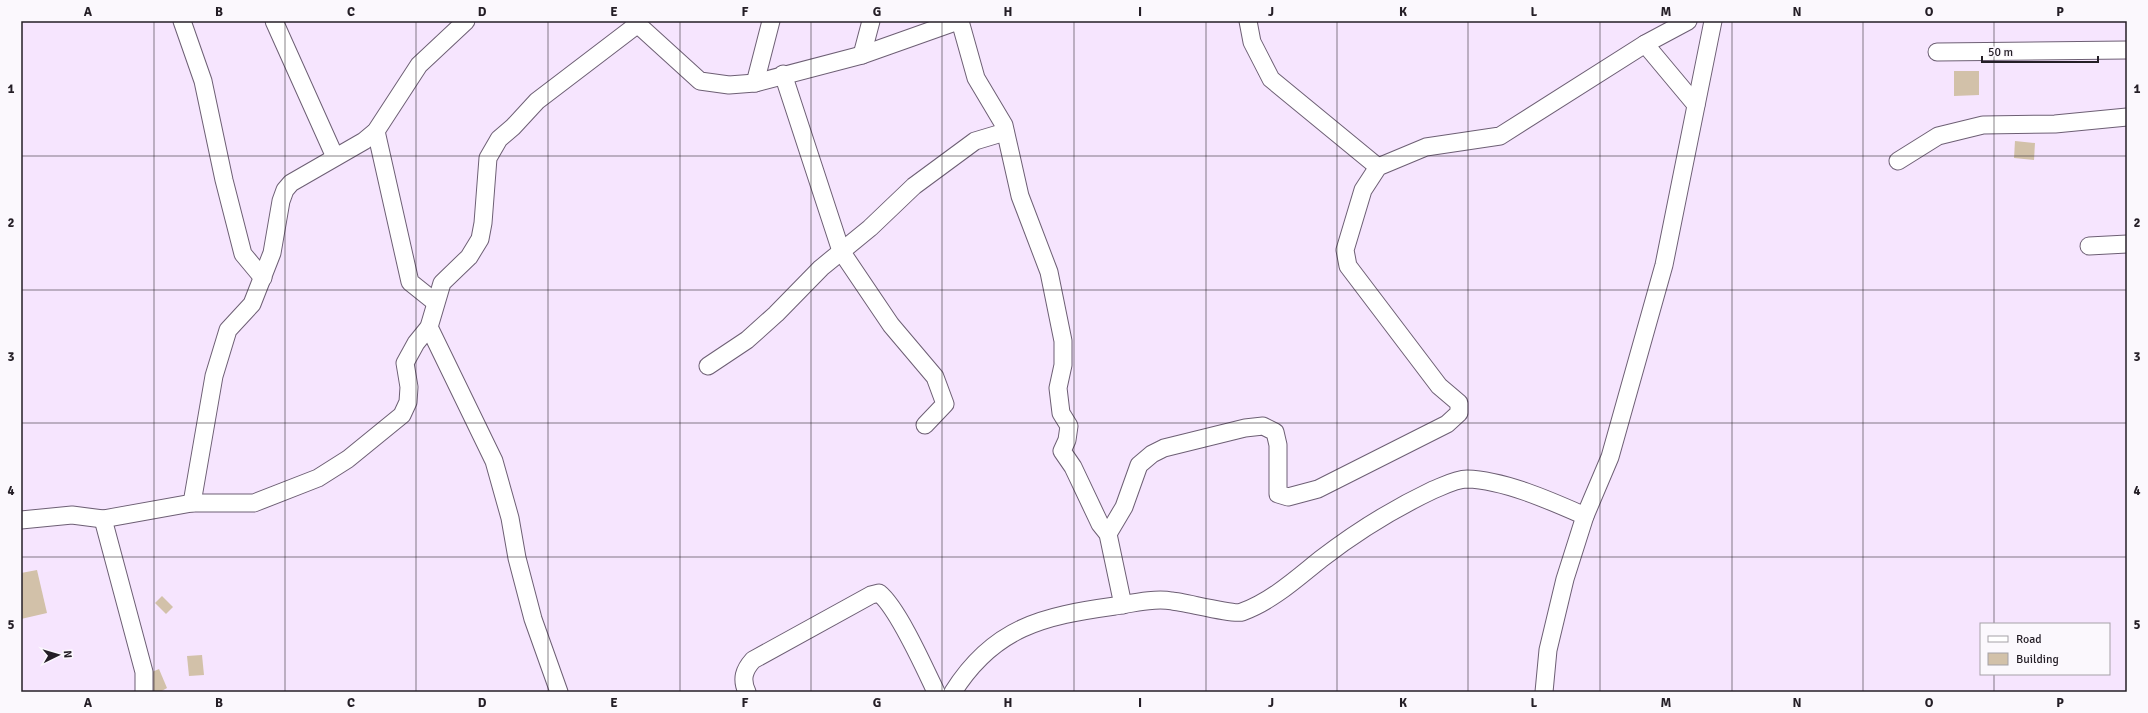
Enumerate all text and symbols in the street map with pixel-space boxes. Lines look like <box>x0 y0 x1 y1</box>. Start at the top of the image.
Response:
text: A <box>84 4 93 20</box>
text: B <box>215 4 223 20</box>
text: C <box>347 4 355 20</box>
text: D <box>478 4 487 20</box>
text: E <box>610 4 618 20</box>
text: F <box>742 4 749 20</box>
text: G <box>873 4 881 20</box>
text: H <box>1004 4 1012 20</box>
text: I <box>1138 4 1142 20</box>
text: J <box>1268 4 1274 20</box>
text: K <box>1399 4 1407 20</box>
text: L <box>1531 4 1538 20</box>
text: M <box>1661 4 1672 20</box>
text: N <box>1792 4 1802 20</box>
text: O <box>1925 4 1934 20</box>
text: P <box>2056 4 2064 20</box>
scale bar <box>1982 38 2098 64</box>
text: 50 m <box>1988 45 2013 60</box>
text: 1 <box>7 81 15 97</box>
text: 1 <box>2133 81 2141 97</box>
text: 2 <box>7 215 15 231</box>
text: 2 <box>2133 215 2141 231</box>
text: 3 <box>7 349 15 365</box>
text: 3 <box>2133 349 2141 365</box>
text: 4 <box>7 483 15 499</box>
text: 4 <box>2133 483 2141 499</box>
text: 5 <box>7 617 15 633</box>
text: 5 <box>2133 617 2141 633</box>
legend <box>1980 623 2110 675</box>
text: Road <box>2016 632 2042 647</box>
north arrow <box>38 635 78 675</box>
text: N <box>61 650 74 659</box>
text: Building <box>2016 652 2059 667</box>
text: A <box>84 695 93 711</box>
text: B <box>215 695 223 711</box>
text: C <box>347 695 355 711</box>
text: D <box>478 695 487 711</box>
text: E <box>610 695 618 711</box>
text: F <box>742 695 749 711</box>
text: G <box>873 695 881 711</box>
text: H <box>1004 695 1012 711</box>
text: I <box>1138 695 1142 711</box>
text: J <box>1268 695 1274 711</box>
text: K <box>1399 695 1407 711</box>
text: L <box>1531 695 1538 711</box>
text: M <box>1661 695 1672 711</box>
text: N <box>1792 695 1802 711</box>
text: O <box>1925 695 1934 711</box>
text: P <box>2056 695 2064 711</box>

